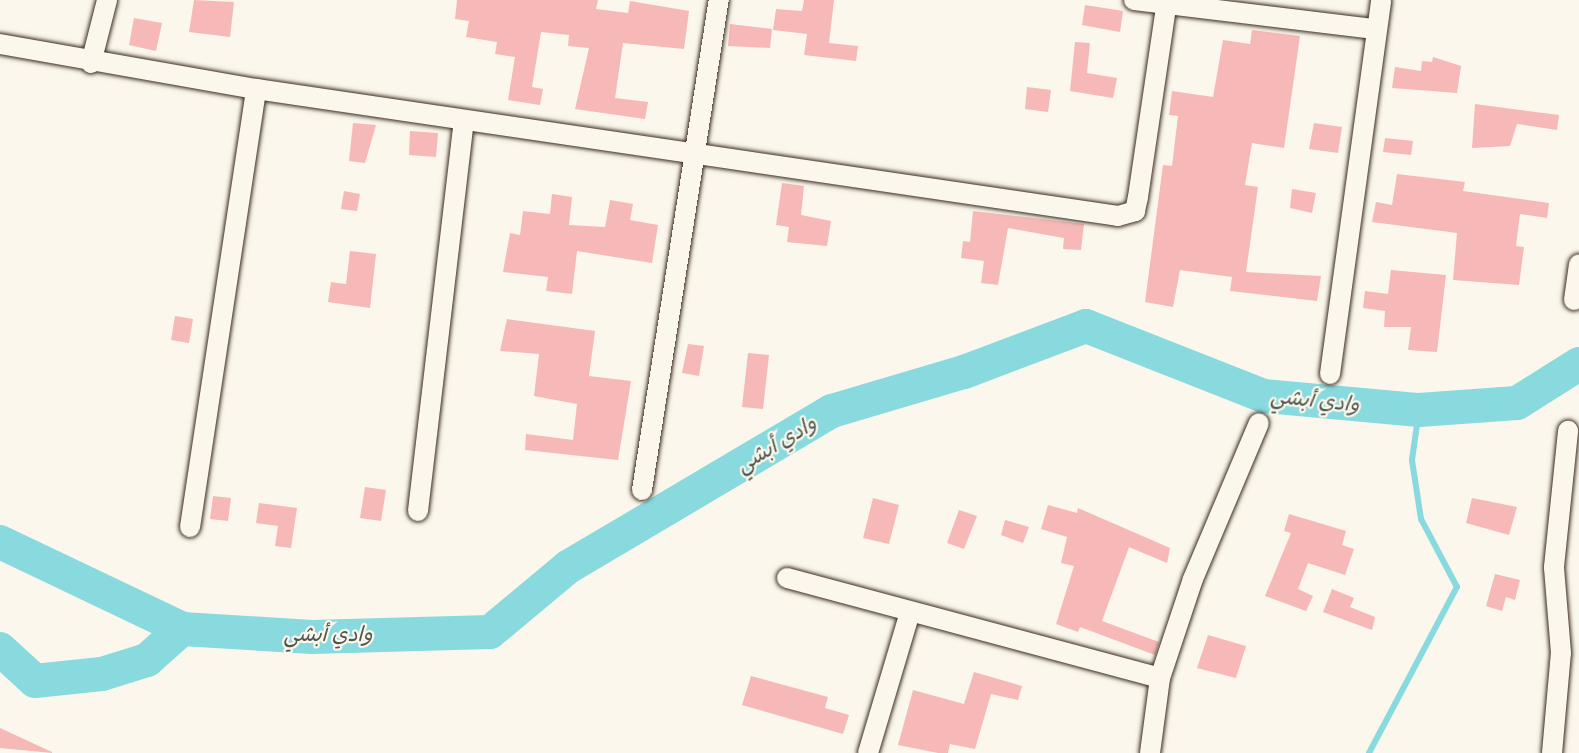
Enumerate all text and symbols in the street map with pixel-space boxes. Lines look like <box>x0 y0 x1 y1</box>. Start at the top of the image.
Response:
water label: وادي أبشي <box>1270 383 1360 417</box>
water label: وادي أبشي <box>731 410 821 478</box>
water label: وادي أبشي <box>284 621 372 647</box>

